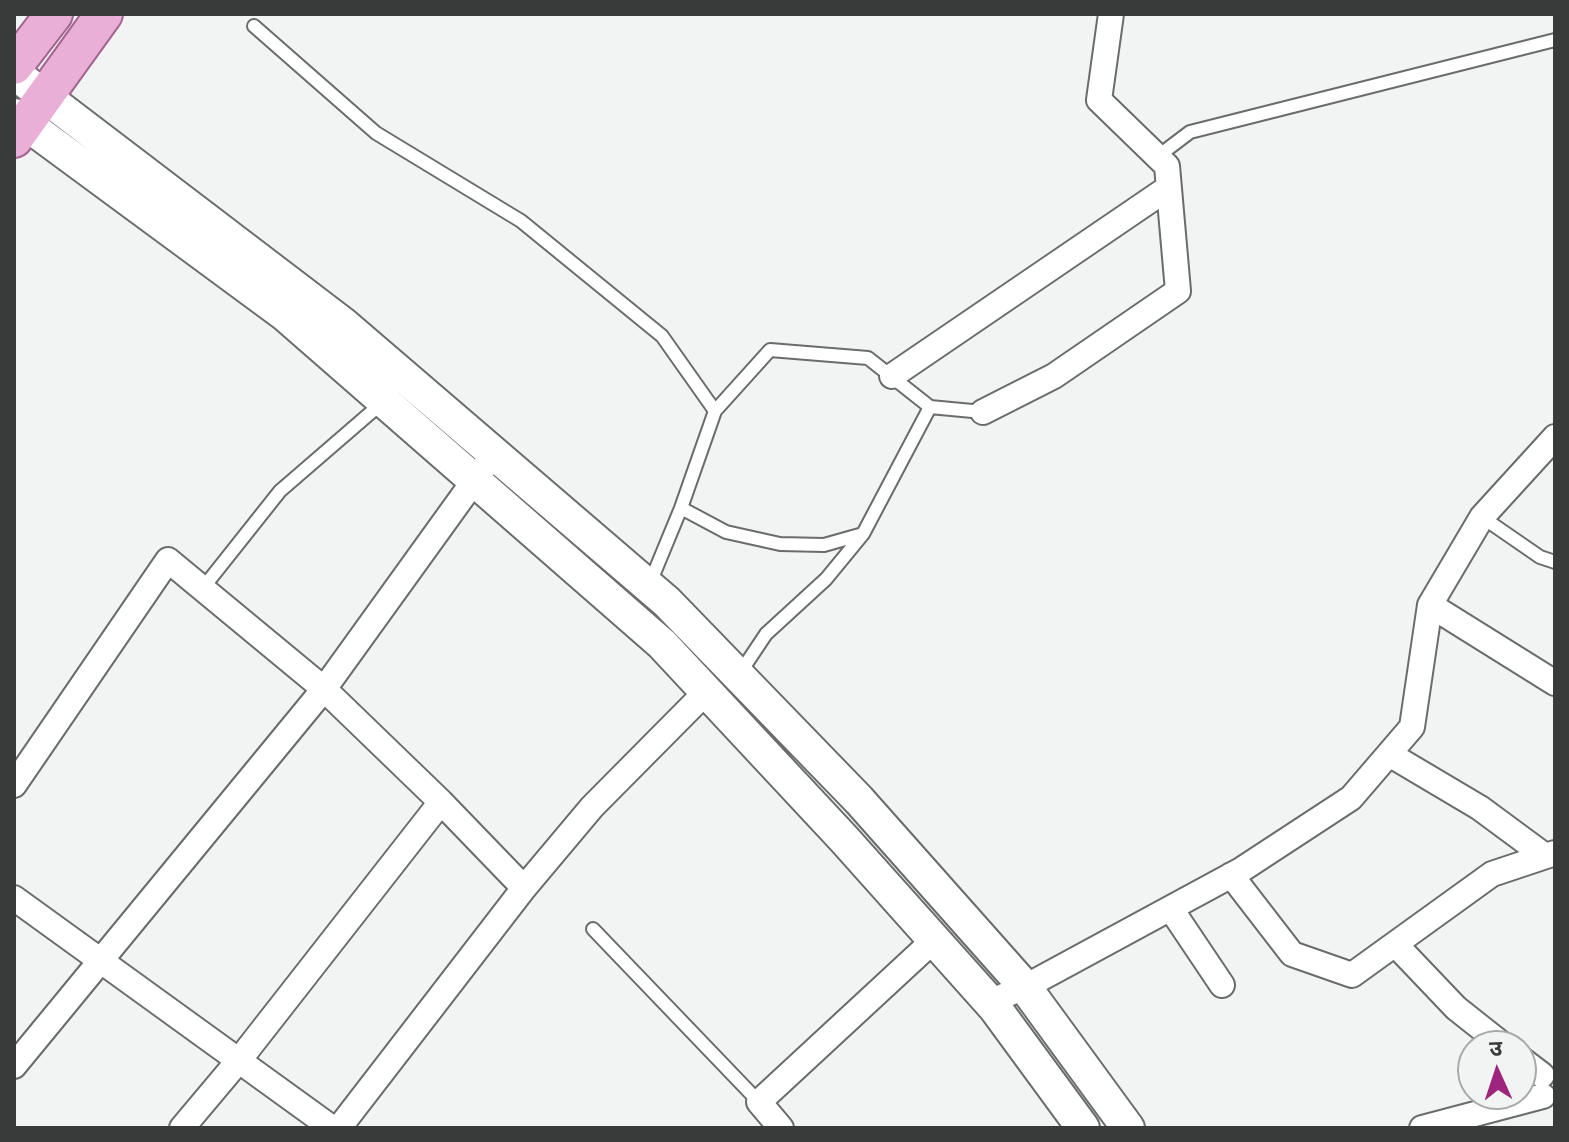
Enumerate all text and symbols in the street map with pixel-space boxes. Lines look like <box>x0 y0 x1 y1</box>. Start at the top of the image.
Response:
north arrow <box>1457 1030 1537 1110</box>
text: उ <box>1489 1033 1503 1062</box>

